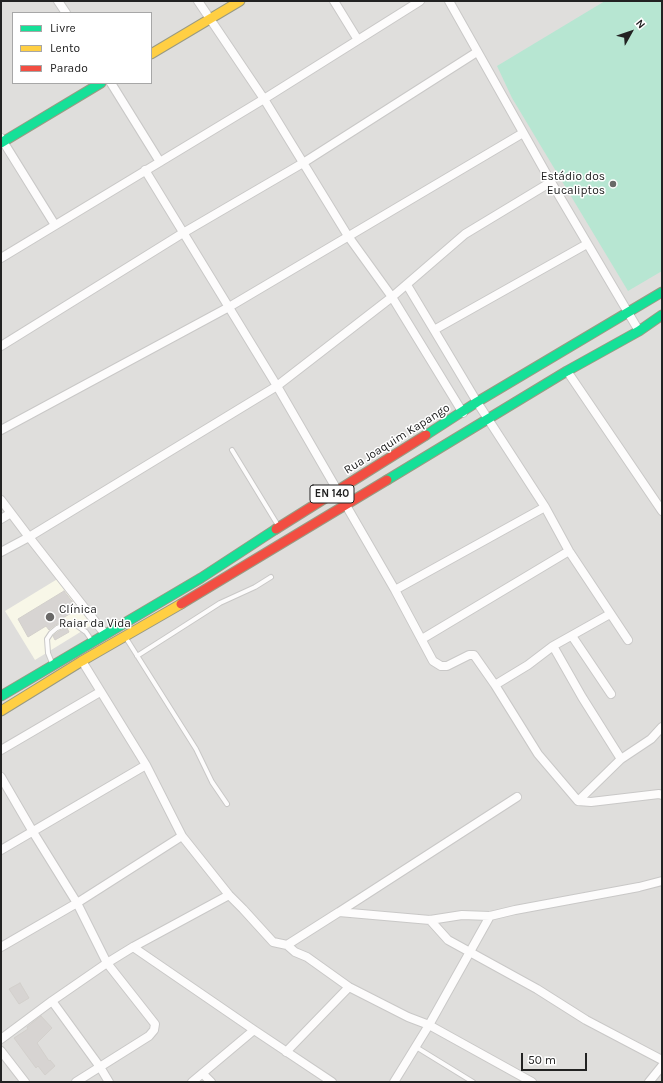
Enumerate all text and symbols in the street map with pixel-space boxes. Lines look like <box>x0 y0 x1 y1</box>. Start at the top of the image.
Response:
legend <box>12 12 152 84</box>
north arrow <box>611 12 651 52</box>
text: N <box>633 17 648 31</box>
text: Livre <box>50 21 76 35</box>
text: Lento <box>50 41 80 55</box>
text: Parado <box>50 61 88 75</box>
place label: Estádio dos Eucaliptos <box>541 170 605 198</box>
marker: Estádio dos Eucaliptos <box>608 179 618 189</box>
street label: Rua Joaquim Kapango <box>341 401 453 477</box>
road number: EN 140 <box>310 485 354 503</box>
place label: Clínica Raiar da Vida <box>59 603 131 631</box>
marker: Clínica Raiar da Vida <box>44 611 56 623</box>
scale bar <box>523 1045 589 1071</box>
text: 50 m <box>528 1053 556 1067</box>

